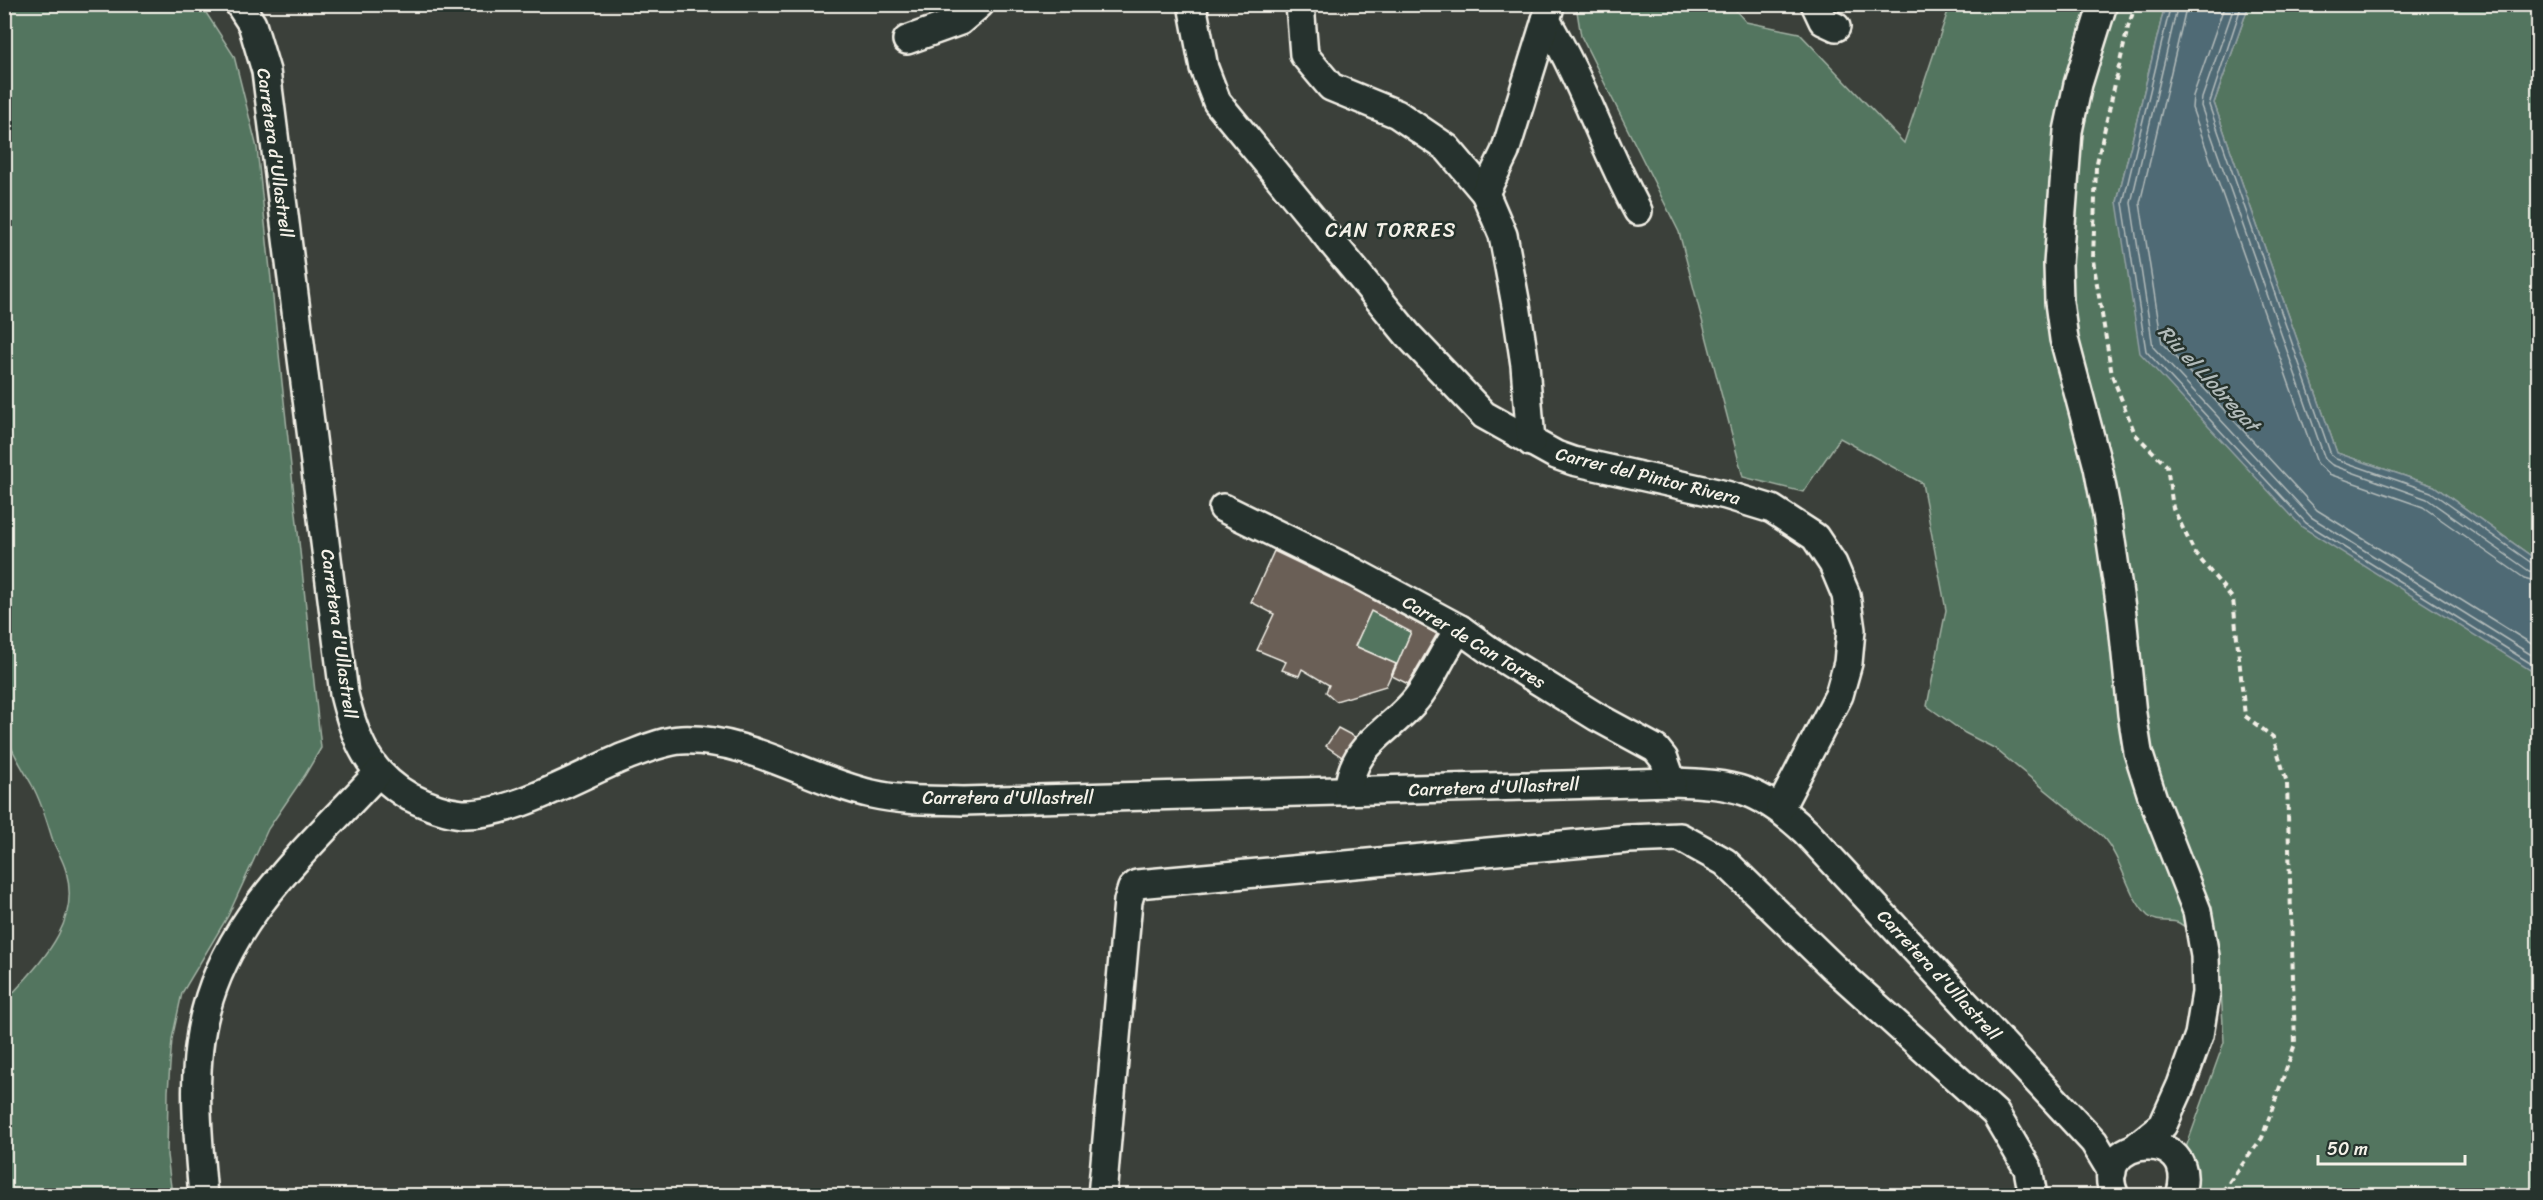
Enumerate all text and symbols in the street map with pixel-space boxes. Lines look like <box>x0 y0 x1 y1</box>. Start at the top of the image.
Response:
street label: Carretera d'Ullastrell <box>247 66 303 241</box>
district label: CAN TORRES <box>1325 213 1457 248</box>
water label: Riu el Llobregat <box>2149 316 2270 442</box>
street label: Carrer del Pintor Rivera <box>1552 438 1744 515</box>
street label: Carretera d'Ullastrell <box>311 547 367 722</box>
street label: Carrer de Can Torres <box>1396 586 1553 698</box>
street label: Carretera d'Ullastrell <box>1408 768 1581 806</box>
street label: Carretera d'Ullastrell <box>922 782 1094 814</box>
street label: Carretera d'Ullastrell <box>1869 901 2010 1049</box>
scale bar <box>2318 1128 2465 1166</box>
text: 50 m <box>2327 1133 2368 1165</box>

